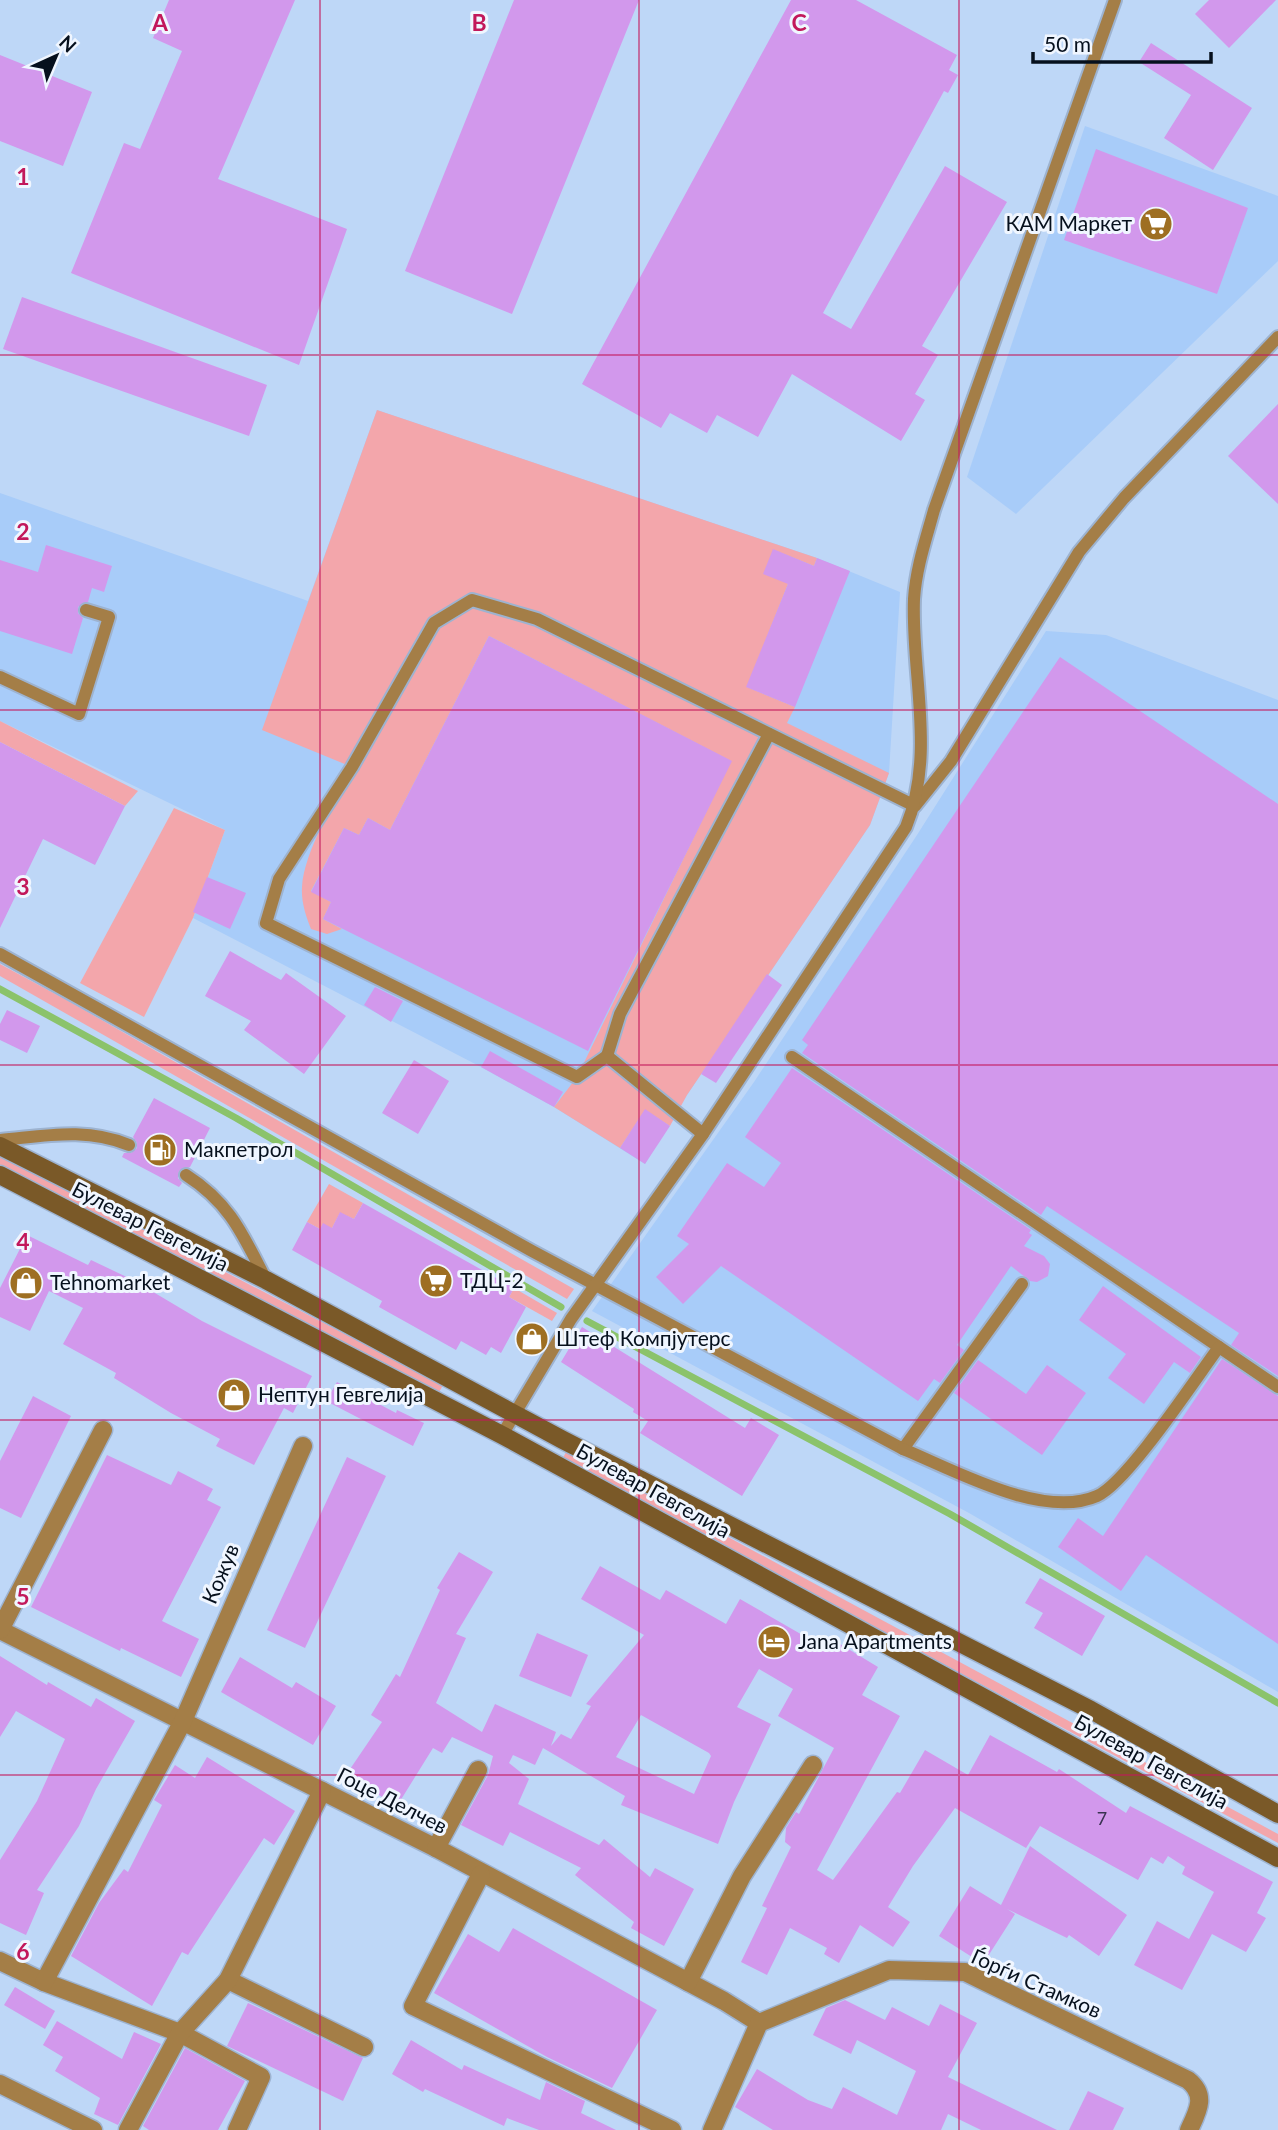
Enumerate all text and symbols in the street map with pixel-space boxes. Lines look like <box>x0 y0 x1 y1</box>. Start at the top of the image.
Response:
text: A <box>151 8 169 36</box>
text: B <box>471 8 487 36</box>
text: C <box>791 8 807 36</box>
north arrow <box>21 21 91 91</box>
scale bar <box>1033 21 1212 65</box>
text: N <box>55 30 81 57</box>
text: 50 m <box>1044 31 1091 56</box>
text: 1 <box>16 162 30 190</box>
supermarket icon: КАМ Маркет <box>1137 205 1175 243</box>
place label: КАМ Маркет <box>1005 210 1132 235</box>
text: 2 <box>16 517 30 545</box>
text: 3 <box>16 872 30 900</box>
fuel station icon: Макпетрол <box>141 1131 179 1169</box>
place label: Макпетрол <box>184 1136 294 1161</box>
street label: Булевар Гевгелија <box>68 1175 233 1276</box>
text: 4 <box>16 1227 30 1255</box>
supermarket icon: ТДЦ-2 <box>417 1262 455 1300</box>
shop icon: Tehnomarket <box>7 1264 45 1302</box>
place label: ТДЦ-2 <box>460 1267 524 1292</box>
place label: Tehnomarket <box>50 1269 171 1294</box>
shop icon: Штеф Компјутерс <box>513 1320 551 1358</box>
place label: Штеф Компјутерс <box>556 1325 731 1350</box>
shop icon: Нептун Гевгелија <box>215 1376 253 1414</box>
place label: Нептун Гевгелија <box>258 1381 424 1406</box>
street label: Булевар Гевгелија <box>572 1437 735 1542</box>
street label: Кожув <box>196 1540 243 1607</box>
text: 5 <box>16 1582 30 1610</box>
hotel icon: Jana Apartments <box>755 1623 793 1661</box>
place label: Jana Apartments <box>798 1628 952 1653</box>
street label: Булевар Гевгелија <box>1070 1708 1233 1813</box>
street label: Гоце Делчев <box>333 1761 452 1838</box>
house number: 7 <box>1097 1807 1107 1829</box>
text: 6 <box>16 1937 30 1965</box>
street label: Ѓорѓи Стамков <box>968 1943 1105 2022</box>

